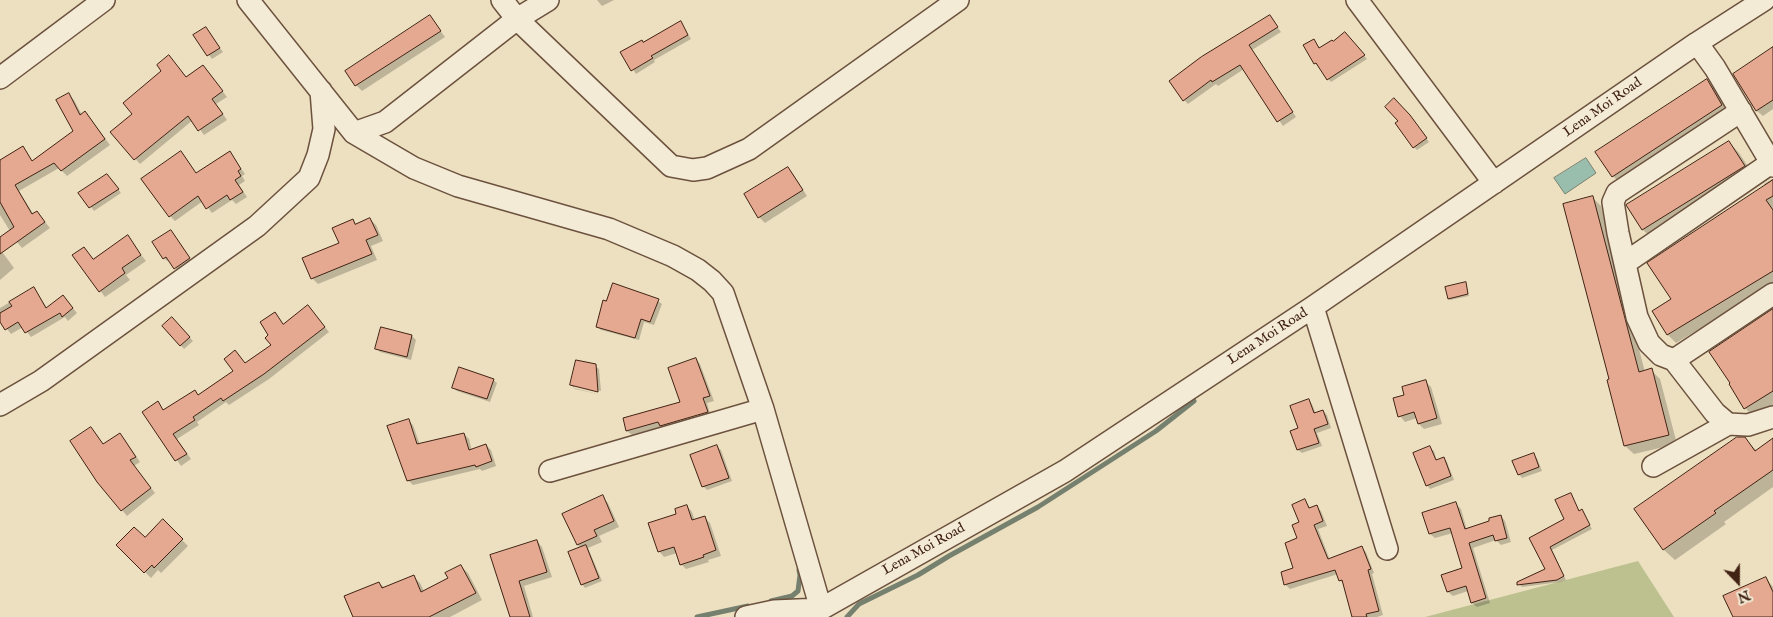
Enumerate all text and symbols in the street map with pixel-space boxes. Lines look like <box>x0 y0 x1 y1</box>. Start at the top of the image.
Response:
street label: Lena Moi Road <box>1560 75 1646 141</box>
street label: Lena Moi Road <box>1225 305 1311 369</box>
street label: Lena Moi Road <box>880 520 968 580</box>
north arrow <box>1713 557 1763 607</box>
text: N <box>1735 585 1753 607</box>

